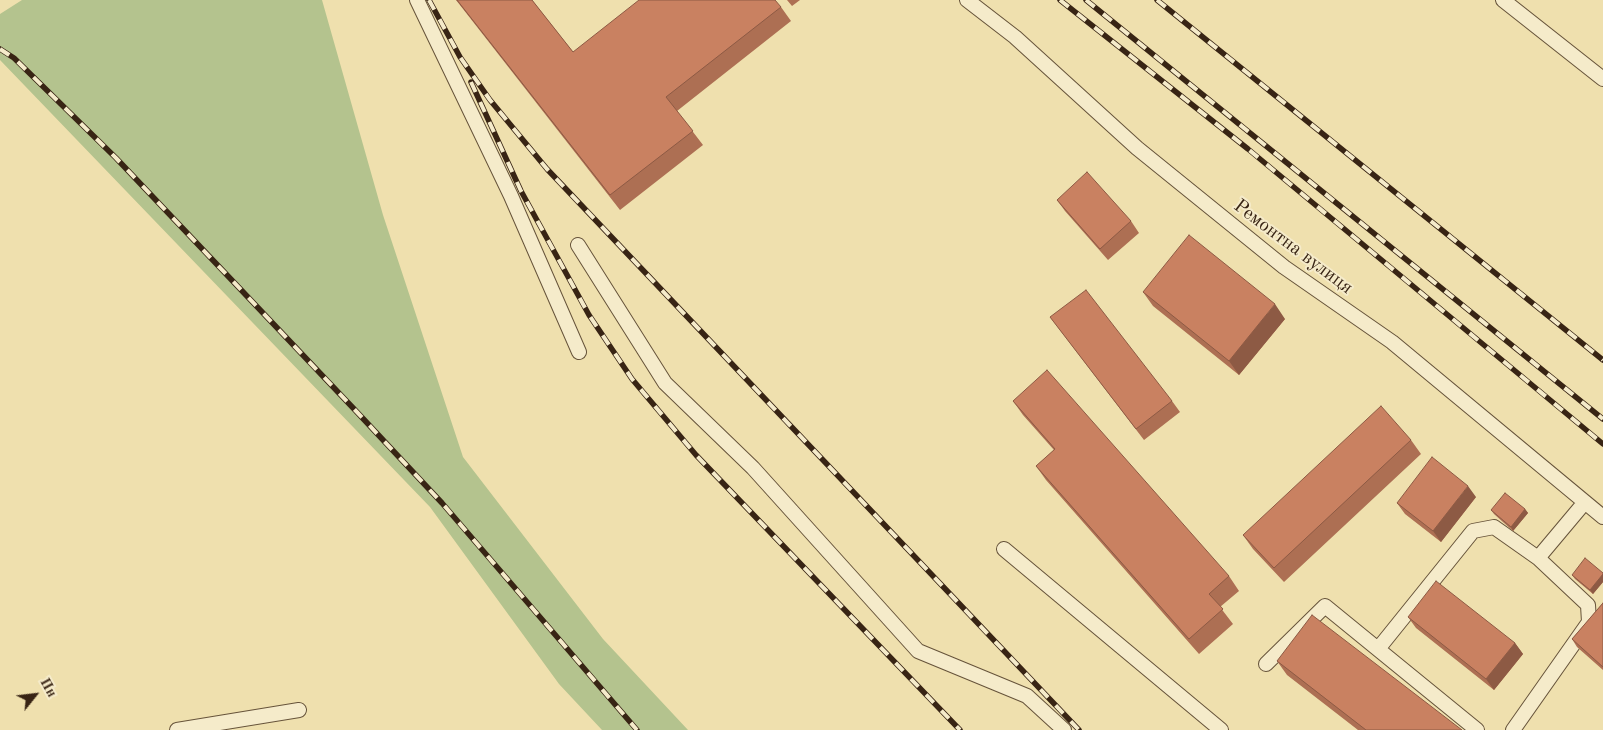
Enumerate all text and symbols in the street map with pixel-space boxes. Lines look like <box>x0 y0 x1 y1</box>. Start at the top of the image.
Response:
street label: Ремонтна вулиця <box>1229 195 1357 299</box>
north arrow <box>10 670 60 720</box>
text: Пн <box>37 676 59 700</box>

